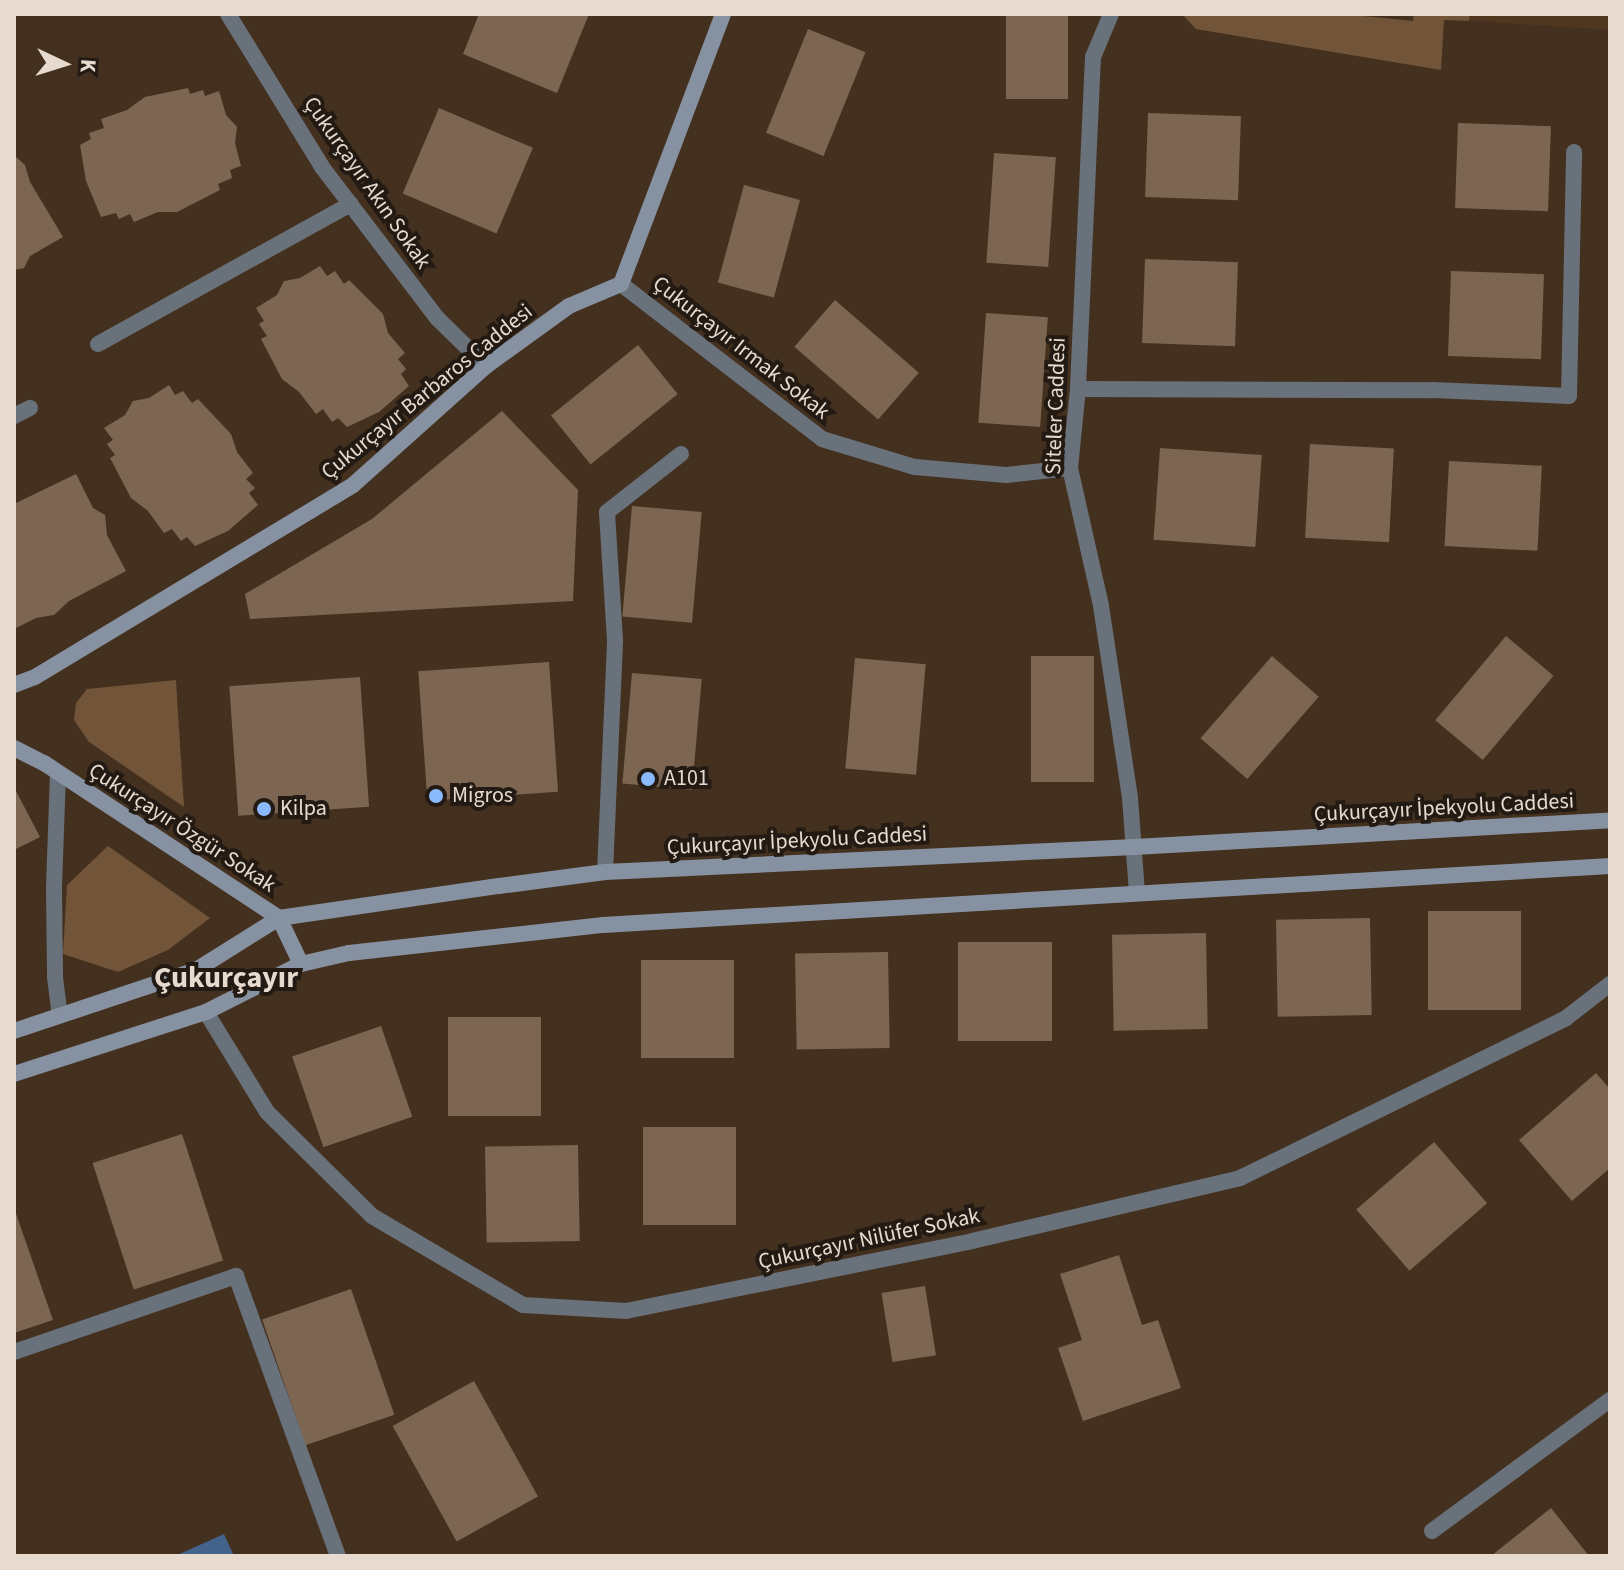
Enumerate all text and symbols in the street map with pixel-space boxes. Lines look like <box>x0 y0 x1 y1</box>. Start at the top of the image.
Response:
north arrow <box>24 24 104 104</box>
text: K <box>72 58 104 74</box>
street label: Çukurçayır Akın Sokak <box>298 92 436 274</box>
street label: Çukurçayır Irmak Sokak <box>647 271 835 425</box>
street label: Çukurçayır Barbaros Caddesi <box>316 299 538 485</box>
street label: Siteler Caddesi <box>1040 337 1072 475</box>
street label: Çukurçayır Özgür Sokak <box>83 758 281 898</box>
place label: A101 <box>664 766 709 792</box>
marker: A101 <box>639 770 657 788</box>
place label: Migros <box>452 783 513 809</box>
marker: Migros <box>427 787 445 805</box>
street label: Çukurçayır İpekyolu Caddesi <box>1313 788 1575 828</box>
place label: Kilpa <box>280 796 327 822</box>
marker: Kilpa <box>255 800 273 818</box>
street label: Çukurçayır İpekyolu Caddesi <box>666 821 928 861</box>
district label: Çukurçayır <box>154 960 298 996</box>
street label: Çukurçayır Nilüfer Sokak <box>756 1203 982 1275</box>

